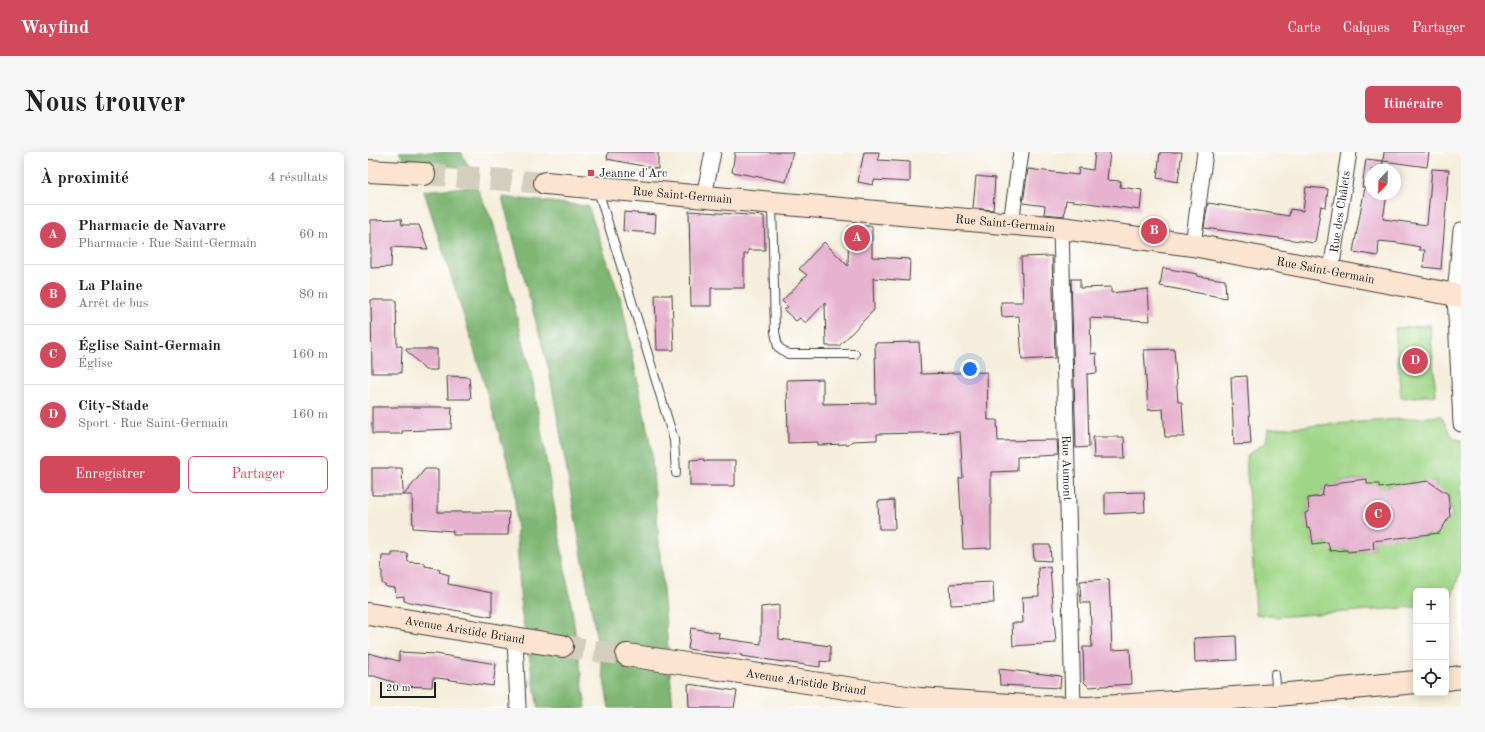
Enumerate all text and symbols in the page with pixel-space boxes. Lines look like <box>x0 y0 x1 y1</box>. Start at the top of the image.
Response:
text: Wayfind <box>20 19 89 38</box>
text: Carte <box>1287 21 1321 35</box>
text: Calques <box>1343 21 1390 35</box>
text: Partager <box>1412 21 1465 35</box>
button: Itinéraire <box>1365 86 1461 123</box>
text: Nous trouver <box>24 90 185 118</box>
north arrow <box>1365 164 1401 200</box>
marker: Jeanne d'Arc <box>586 168 596 178</box>
place label: Jeanne d'Arc <box>599 168 667 180</box>
text: À proximité <box>40 170 129 187</box>
street label: Rue des Châlets <box>1329 170 1353 254</box>
text: 4 résultats <box>268 171 328 184</box>
street label: Rue Saint-Germain <box>632 186 733 206</box>
street label: Rue Saint-Germain <box>955 214 1056 235</box>
pin: B <box>1141 216 1167 246</box>
text: Pharmacie de Navarre <box>78 219 226 234</box>
pin: A <box>844 223 870 253</box>
text: A <box>48 228 58 241</box>
text: 60 m <box>299 228 328 241</box>
text: Pharmacie · Rue Saint-Germain <box>78 237 257 250</box>
street label: Rue Saint-Germain <box>1275 256 1376 287</box>
text: La Plaine <box>78 279 143 294</box>
text: B <box>48 288 58 301</box>
text: 80 m <box>299 288 328 301</box>
text: Arrêt de bus <box>78 297 148 310</box>
text: Église Saint-Germain <box>78 339 221 354</box>
pin: D <box>1402 346 1428 376</box>
text: C <box>49 348 57 361</box>
text: 160 m <box>291 348 328 361</box>
text: Église <box>78 357 113 370</box>
your location <box>960 359 980 379</box>
text: City-Stade <box>78 399 149 414</box>
text: D <box>48 408 58 421</box>
text: 160 m <box>291 408 328 421</box>
text: Sport · Rue Saint-Germain <box>78 417 228 430</box>
street label: Rue Aumont <box>1059 435 1073 501</box>
button: Enregistrer <box>40 456 180 493</box>
button: Partager <box>188 456 328 493</box>
pin: C <box>1365 500 1391 530</box>
map controls <box>1413 588 1449 696</box>
button: + <box>1413 588 1449 624</box>
street label: Avenue Aristide Briand <box>403 615 526 647</box>
button: − <box>1413 624 1449 660</box>
button: locate <box>1413 660 1449 696</box>
street label: Avenue Aristide Briand <box>745 668 867 698</box>
scale bar <box>380 680 436 699</box>
text: 20 m <box>386 683 411 694</box>

